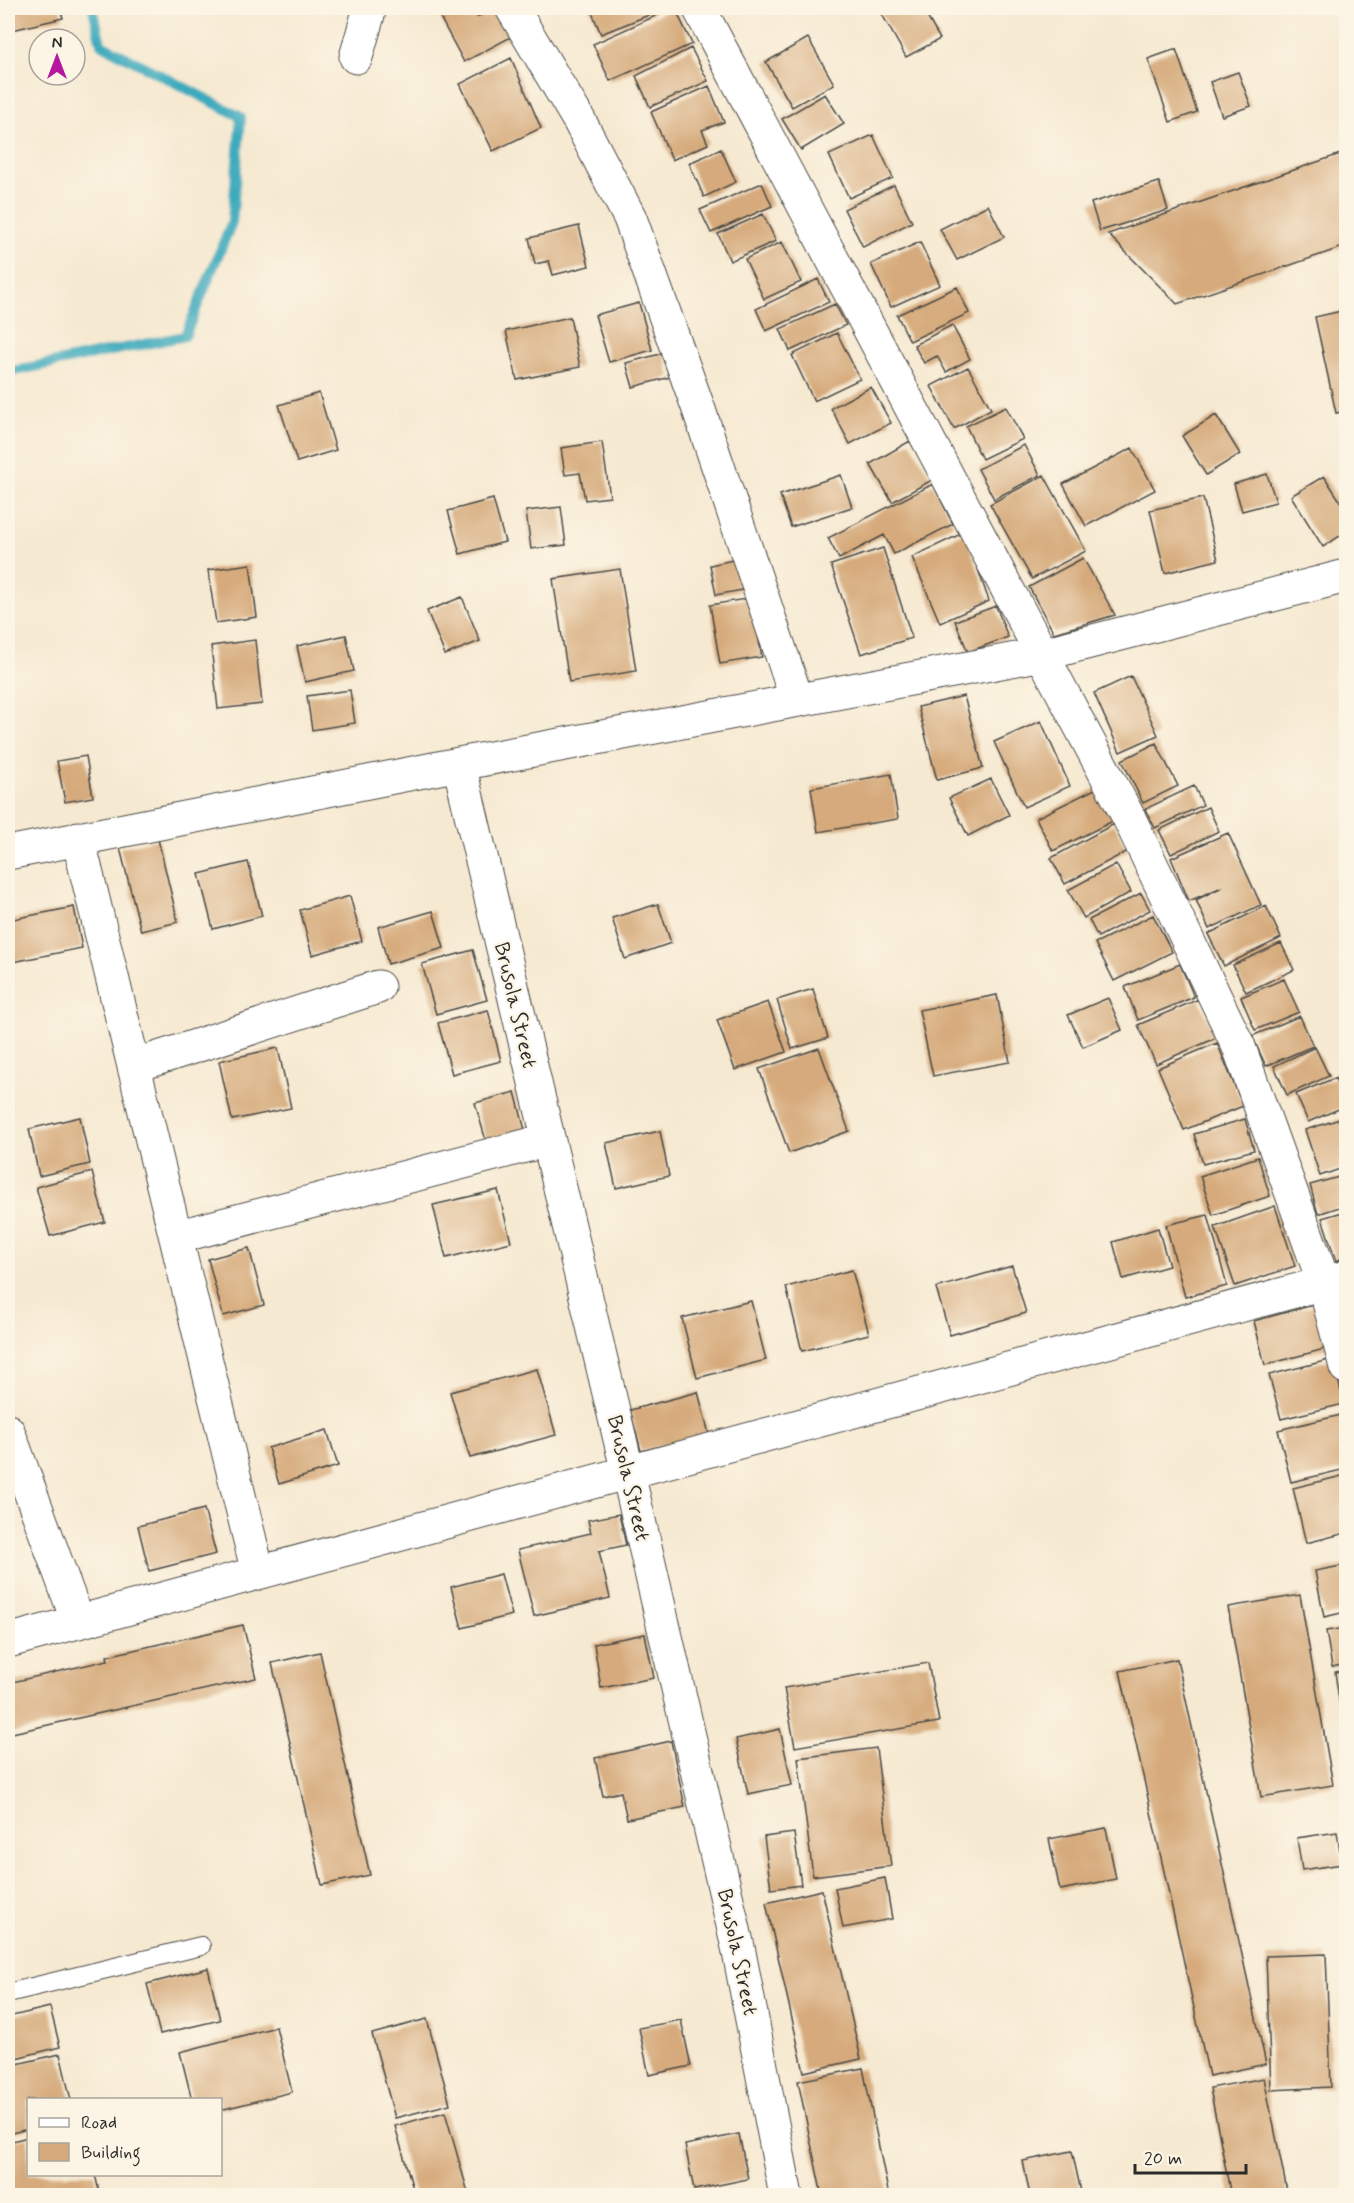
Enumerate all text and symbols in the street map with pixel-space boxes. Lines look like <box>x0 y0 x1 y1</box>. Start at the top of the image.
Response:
north arrow <box>27 27 87 87</box>
text: N <box>52 33 62 54</box>
street label: Brusola Street <box>487 939 543 1071</box>
street label: Brusola Street <box>600 1412 656 1544</box>
street label: Brusola Street <box>710 1886 764 2018</box>
legend <box>27 2098 222 2176</box>
text: Road <box>81 2111 117 2135</box>
scale bar <box>1135 2137 1246 2175</box>
text: Building <box>81 2141 141 2167</box>
text: 20 m <box>1144 2147 1182 2171</box>

